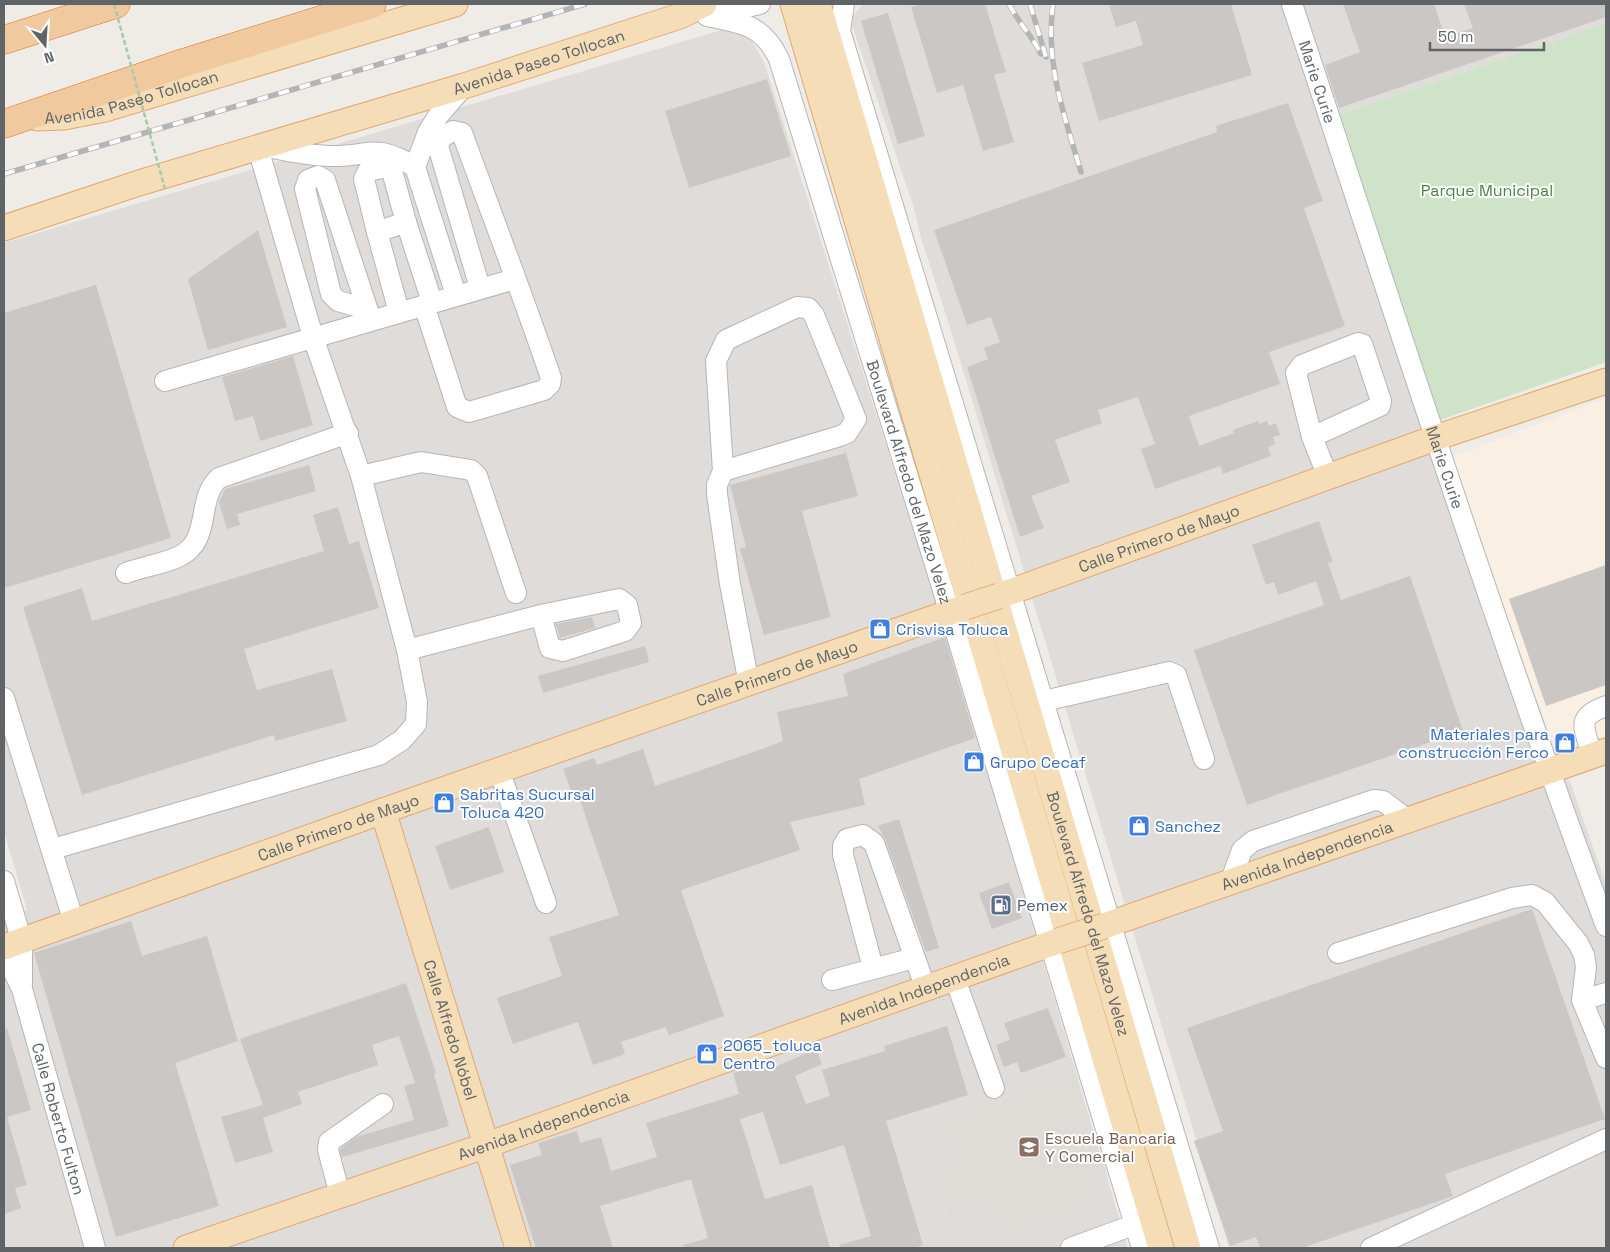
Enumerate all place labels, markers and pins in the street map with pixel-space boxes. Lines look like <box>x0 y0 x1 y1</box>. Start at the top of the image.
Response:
shop icon: Crisvisa Toluca <box>868 617 892 641</box>
place label: Crisvisa Toluca <box>896 619 1008 640</box>
place label: Materiales para construcción Ferco <box>1398 724 1549 763</box>
shop icon: Materiales para construcción Ferco <box>1553 731 1577 755</box>
shop icon: Grupo Cecaf <box>962 750 986 774</box>
place label: Grupo Cecaf <box>990 752 1086 773</box>
place label: Sabritas Sucursal Toluca 420 <box>460 784 595 823</box>
shop icon: Sabritas Sucursal Toluca 420 <box>432 791 456 815</box>
shop icon: Sanchez <box>1127 814 1151 838</box>
place label: Sanchez <box>1155 816 1221 837</box>
fuel station icon: Pemex <box>989 893 1013 917</box>
place label: Pemex <box>1017 895 1068 916</box>
place label: 2065_toluca Centro <box>723 1035 822 1074</box>
shop icon: 2065_toluca Centro <box>695 1042 719 1066</box>
place label: Escuela Bancaria Y Comercial <box>1045 1128 1176 1167</box>
school or university icon: Escuela Bancaria Y Comercial <box>1017 1135 1041 1159</box>

